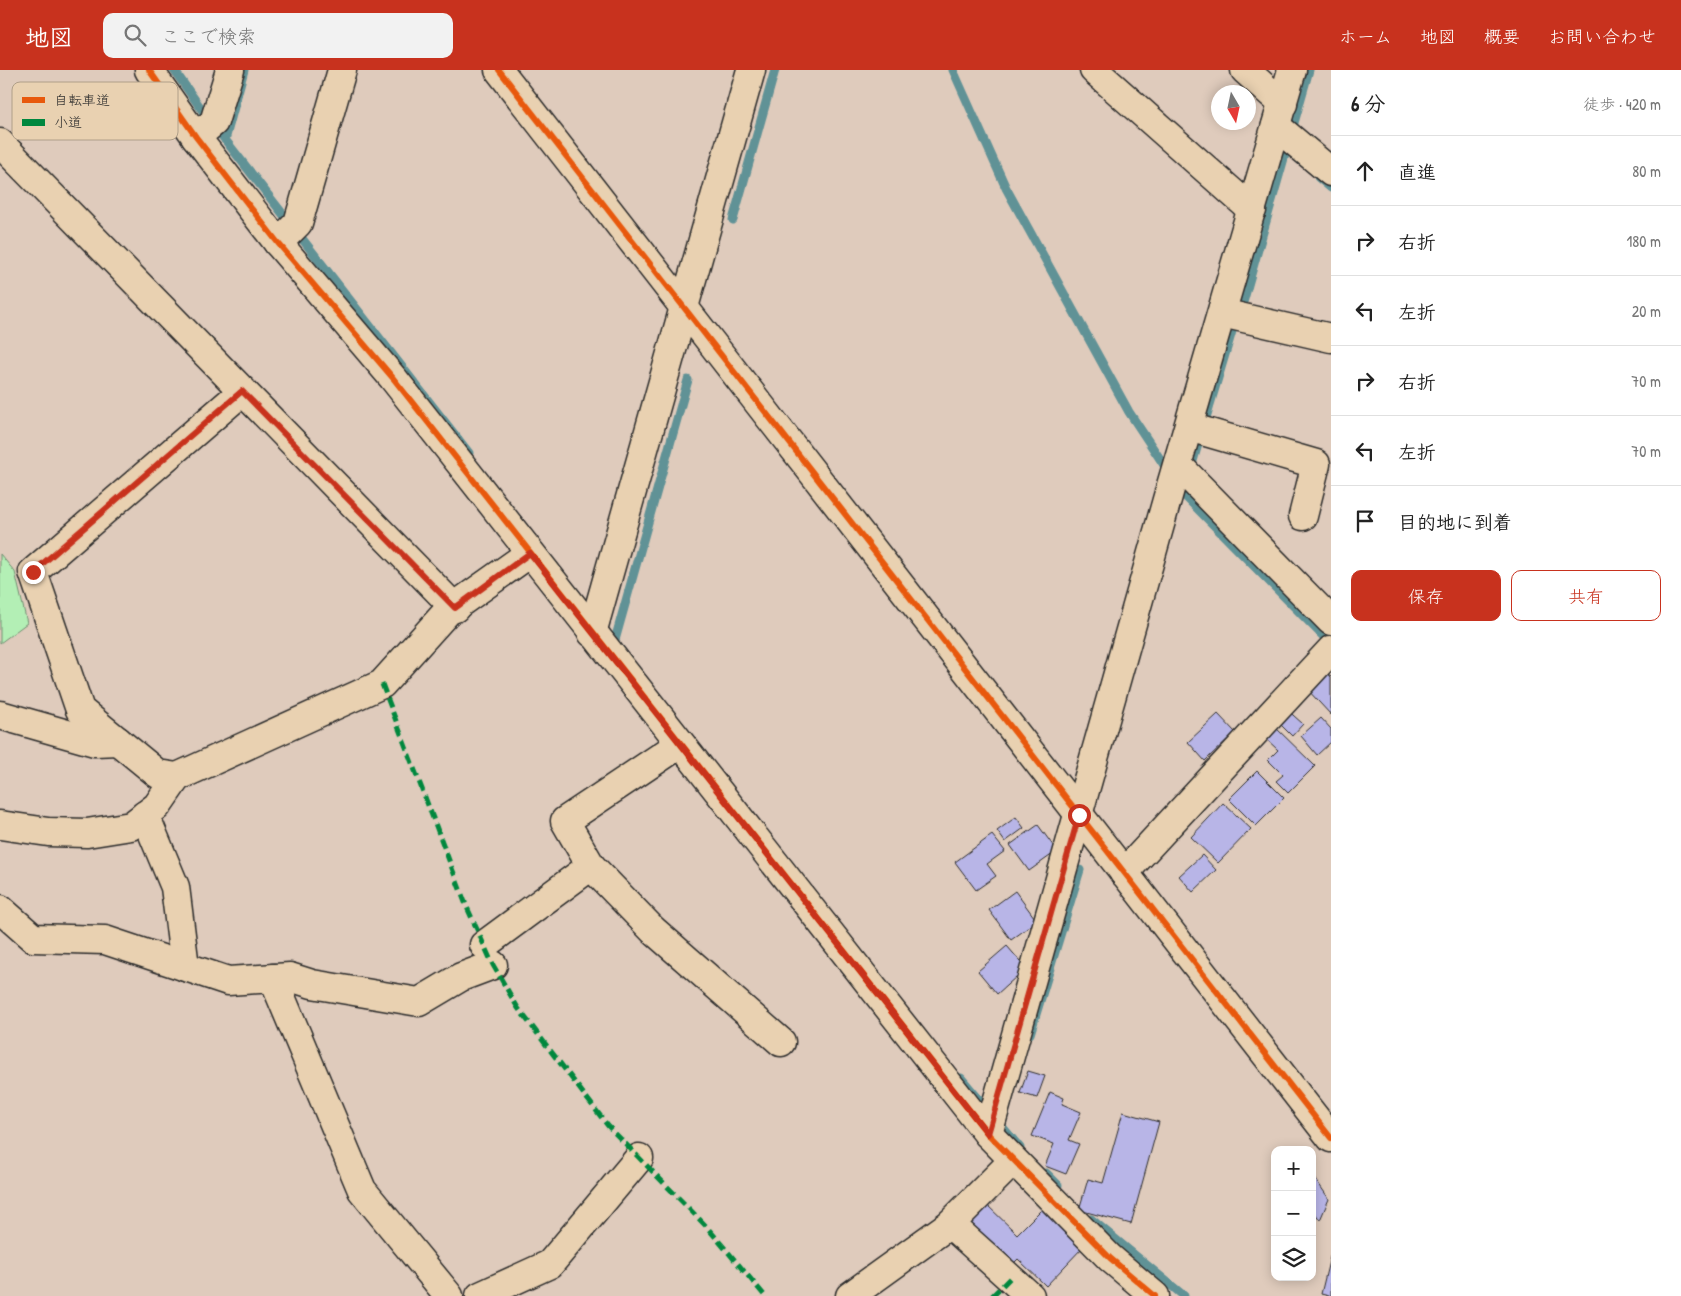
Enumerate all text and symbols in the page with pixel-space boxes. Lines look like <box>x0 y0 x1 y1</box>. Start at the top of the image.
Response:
search box <box>103 13 453 58</box>
text: 地図 <box>25 21 73 53</box>
icon: search <box>121 21 149 49</box>
text: ここで検索 <box>161 23 256 49</box>
text: ホーム <box>1339 24 1392 49</box>
text: 地図 <box>1420 24 1456 49</box>
text: 概要 <box>1484 24 1520 49</box>
text: お問い合わせ <box>1548 24 1656 49</box>
legend <box>12 82 178 140</box>
north arrow <box>1211 85 1256 130</box>
text: 6 分 <box>1351 89 1385 118</box>
text: 自転車道 <box>54 90 110 109</box>
text: 徒歩 · 420 m <box>1583 93 1661 115</box>
text: 小道 <box>54 112 82 131</box>
icon: ahead <box>1351 157 1379 185</box>
text: 直進 <box>1398 159 1436 185</box>
text: 80 m <box>1632 160 1661 182</box>
icon: right <box>1351 227 1379 255</box>
text: 右折 <box>1398 229 1436 255</box>
text: 180 m <box>1627 230 1661 252</box>
icon: left <box>1351 297 1379 325</box>
text: 左折 <box>1398 299 1436 325</box>
text: 20 m <box>1632 300 1661 322</box>
icon: right <box>1351 367 1379 395</box>
text: 右折 <box>1398 369 1436 395</box>
text: 70 m <box>1631 370 1661 392</box>
icon: left <box>1351 437 1379 465</box>
text: 左折 <box>1398 439 1436 465</box>
text: 70 m <box>1631 440 1661 462</box>
icon: arrive <box>1351 507 1379 535</box>
text: 目的地に到着 <box>1398 509 1512 535</box>
route end <box>22 561 45 584</box>
button: 保存 <box>1351 570 1501 621</box>
button: 共有 <box>1511 570 1661 621</box>
route start <box>1068 804 1091 827</box>
map controls <box>1271 1146 1316 1281</box>
button: + <box>1271 1146 1316 1191</box>
button: − <box>1271 1191 1316 1236</box>
button: layers <box>1271 1236 1316 1281</box>

